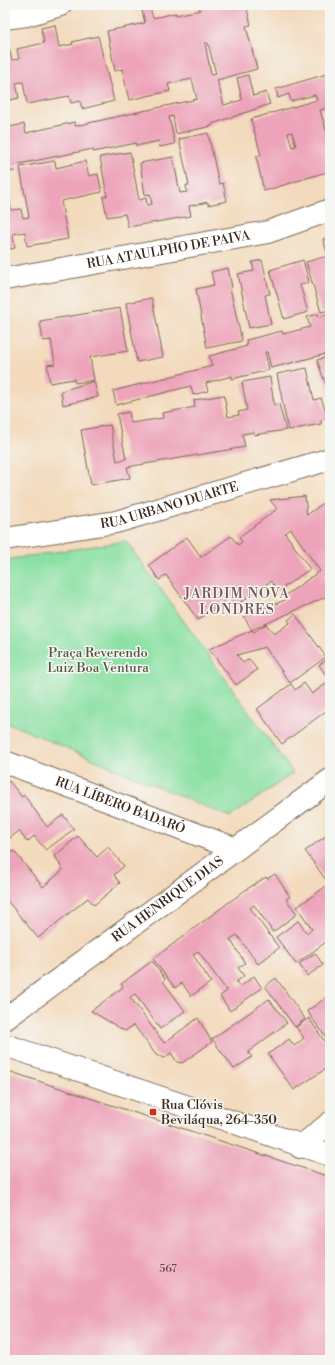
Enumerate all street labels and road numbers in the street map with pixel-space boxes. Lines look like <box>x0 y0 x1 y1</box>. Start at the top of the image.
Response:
street label: RUA ATAULPHO DE PAIVA <box>85 227 252 272</box>
street label: RUA URBANO DUARTE <box>99 478 240 532</box>
street label: RUA LÍBERO BADARÓ <box>53 774 188 837</box>
street label: RUA HENRIQUE DIAS <box>109 853 227 946</box>

